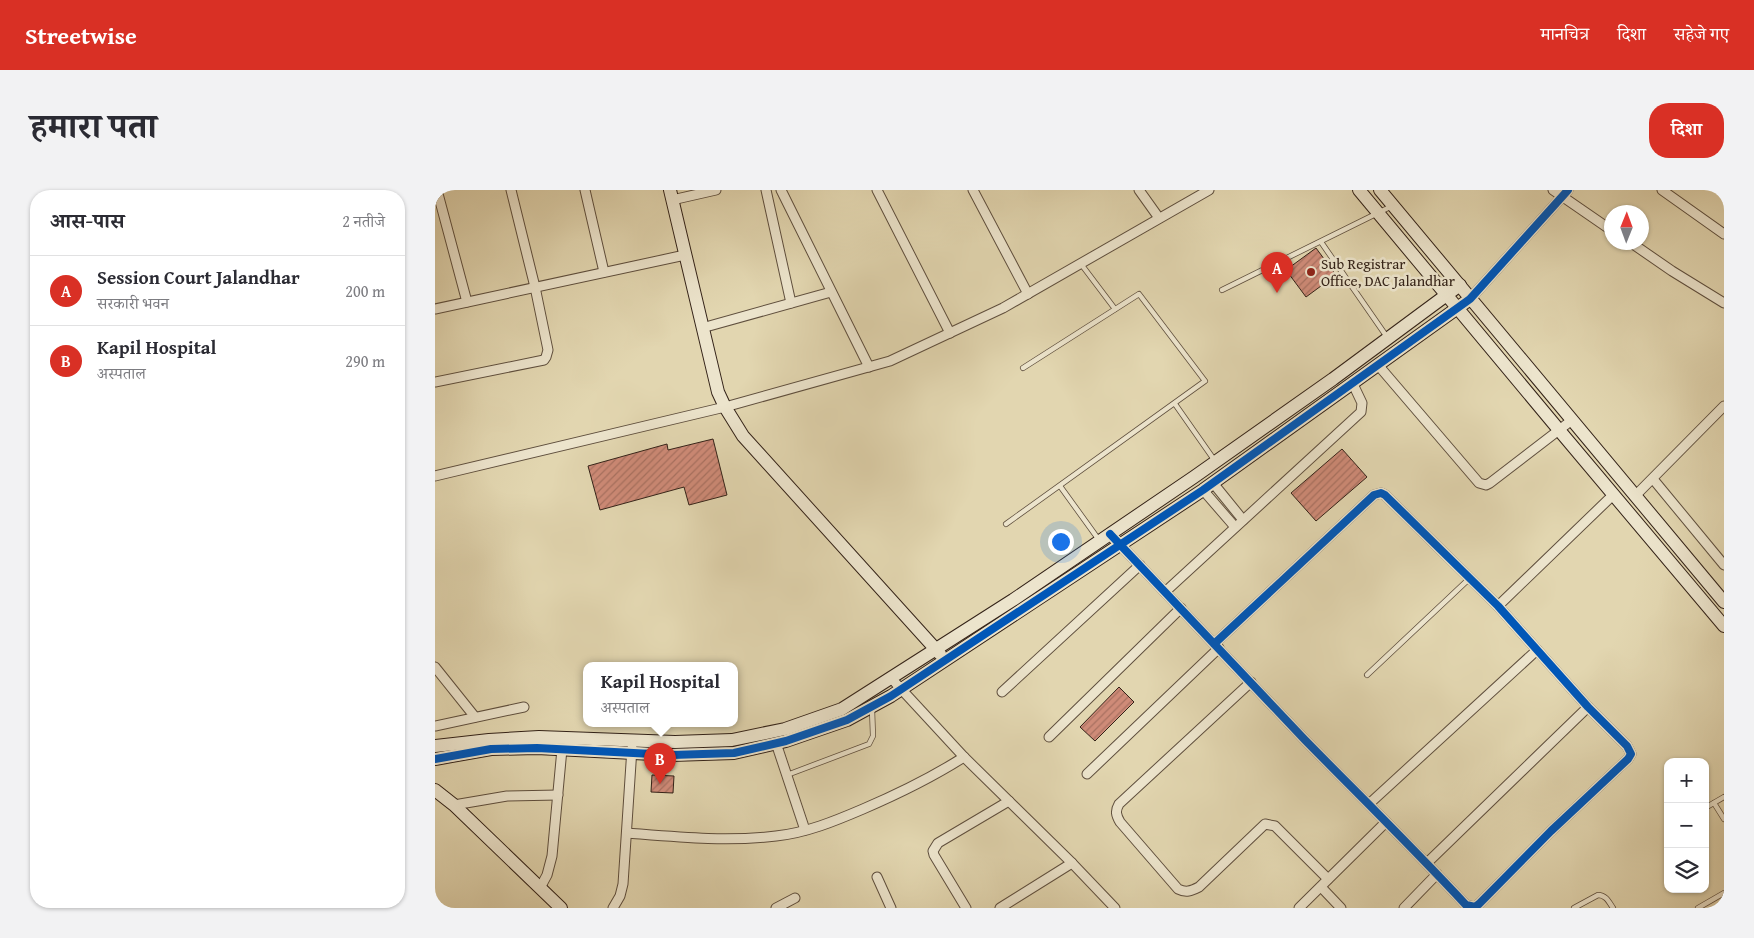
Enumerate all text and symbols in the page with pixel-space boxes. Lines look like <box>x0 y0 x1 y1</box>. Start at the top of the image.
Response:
text: Streetwise <box>25 18 137 53</box>
text: मानचित्र <box>1540 20 1589 47</box>
text: दिशा <box>1617 20 1646 47</box>
text: सहेजे गए <box>1674 20 1729 47</box>
text: हमारा पता <box>30 100 157 151</box>
button: दिशा <box>1649 103 1724 158</box>
text: आस-पास <box>50 205 124 236</box>
north arrow <box>1604 205 1649 250</box>
text: 2 नतीजे <box>342 209 385 233</box>
pin: A <box>1261 252 1293 293</box>
place label: Sub Registrar Office, DAC Jalandhar <box>1321 253 1455 291</box>
text: Session Court Jalandhar <box>97 263 300 291</box>
marker: Sub Registrar Office, DAC Jalandhar <box>1305 266 1317 278</box>
text: A <box>61 279 71 303</box>
text: 200 m <box>345 279 385 303</box>
text: सरकारी भवन <box>97 291 169 315</box>
text: Kapil Hospital <box>97 333 216 361</box>
text: B <box>61 349 71 373</box>
text: 290 m <box>345 349 385 373</box>
text: अस्पताल <box>97 361 146 385</box>
your location <box>1048 529 1074 555</box>
popup <box>583 662 738 727</box>
text: Kapil Hospital <box>601 667 720 695</box>
text: अस्पताल <box>601 695 650 719</box>
pin: B <box>644 743 676 784</box>
map controls <box>1664 758 1709 893</box>
button: + <box>1664 758 1709 803</box>
button: − <box>1664 803 1709 848</box>
button: layers <box>1664 848 1709 893</box>

